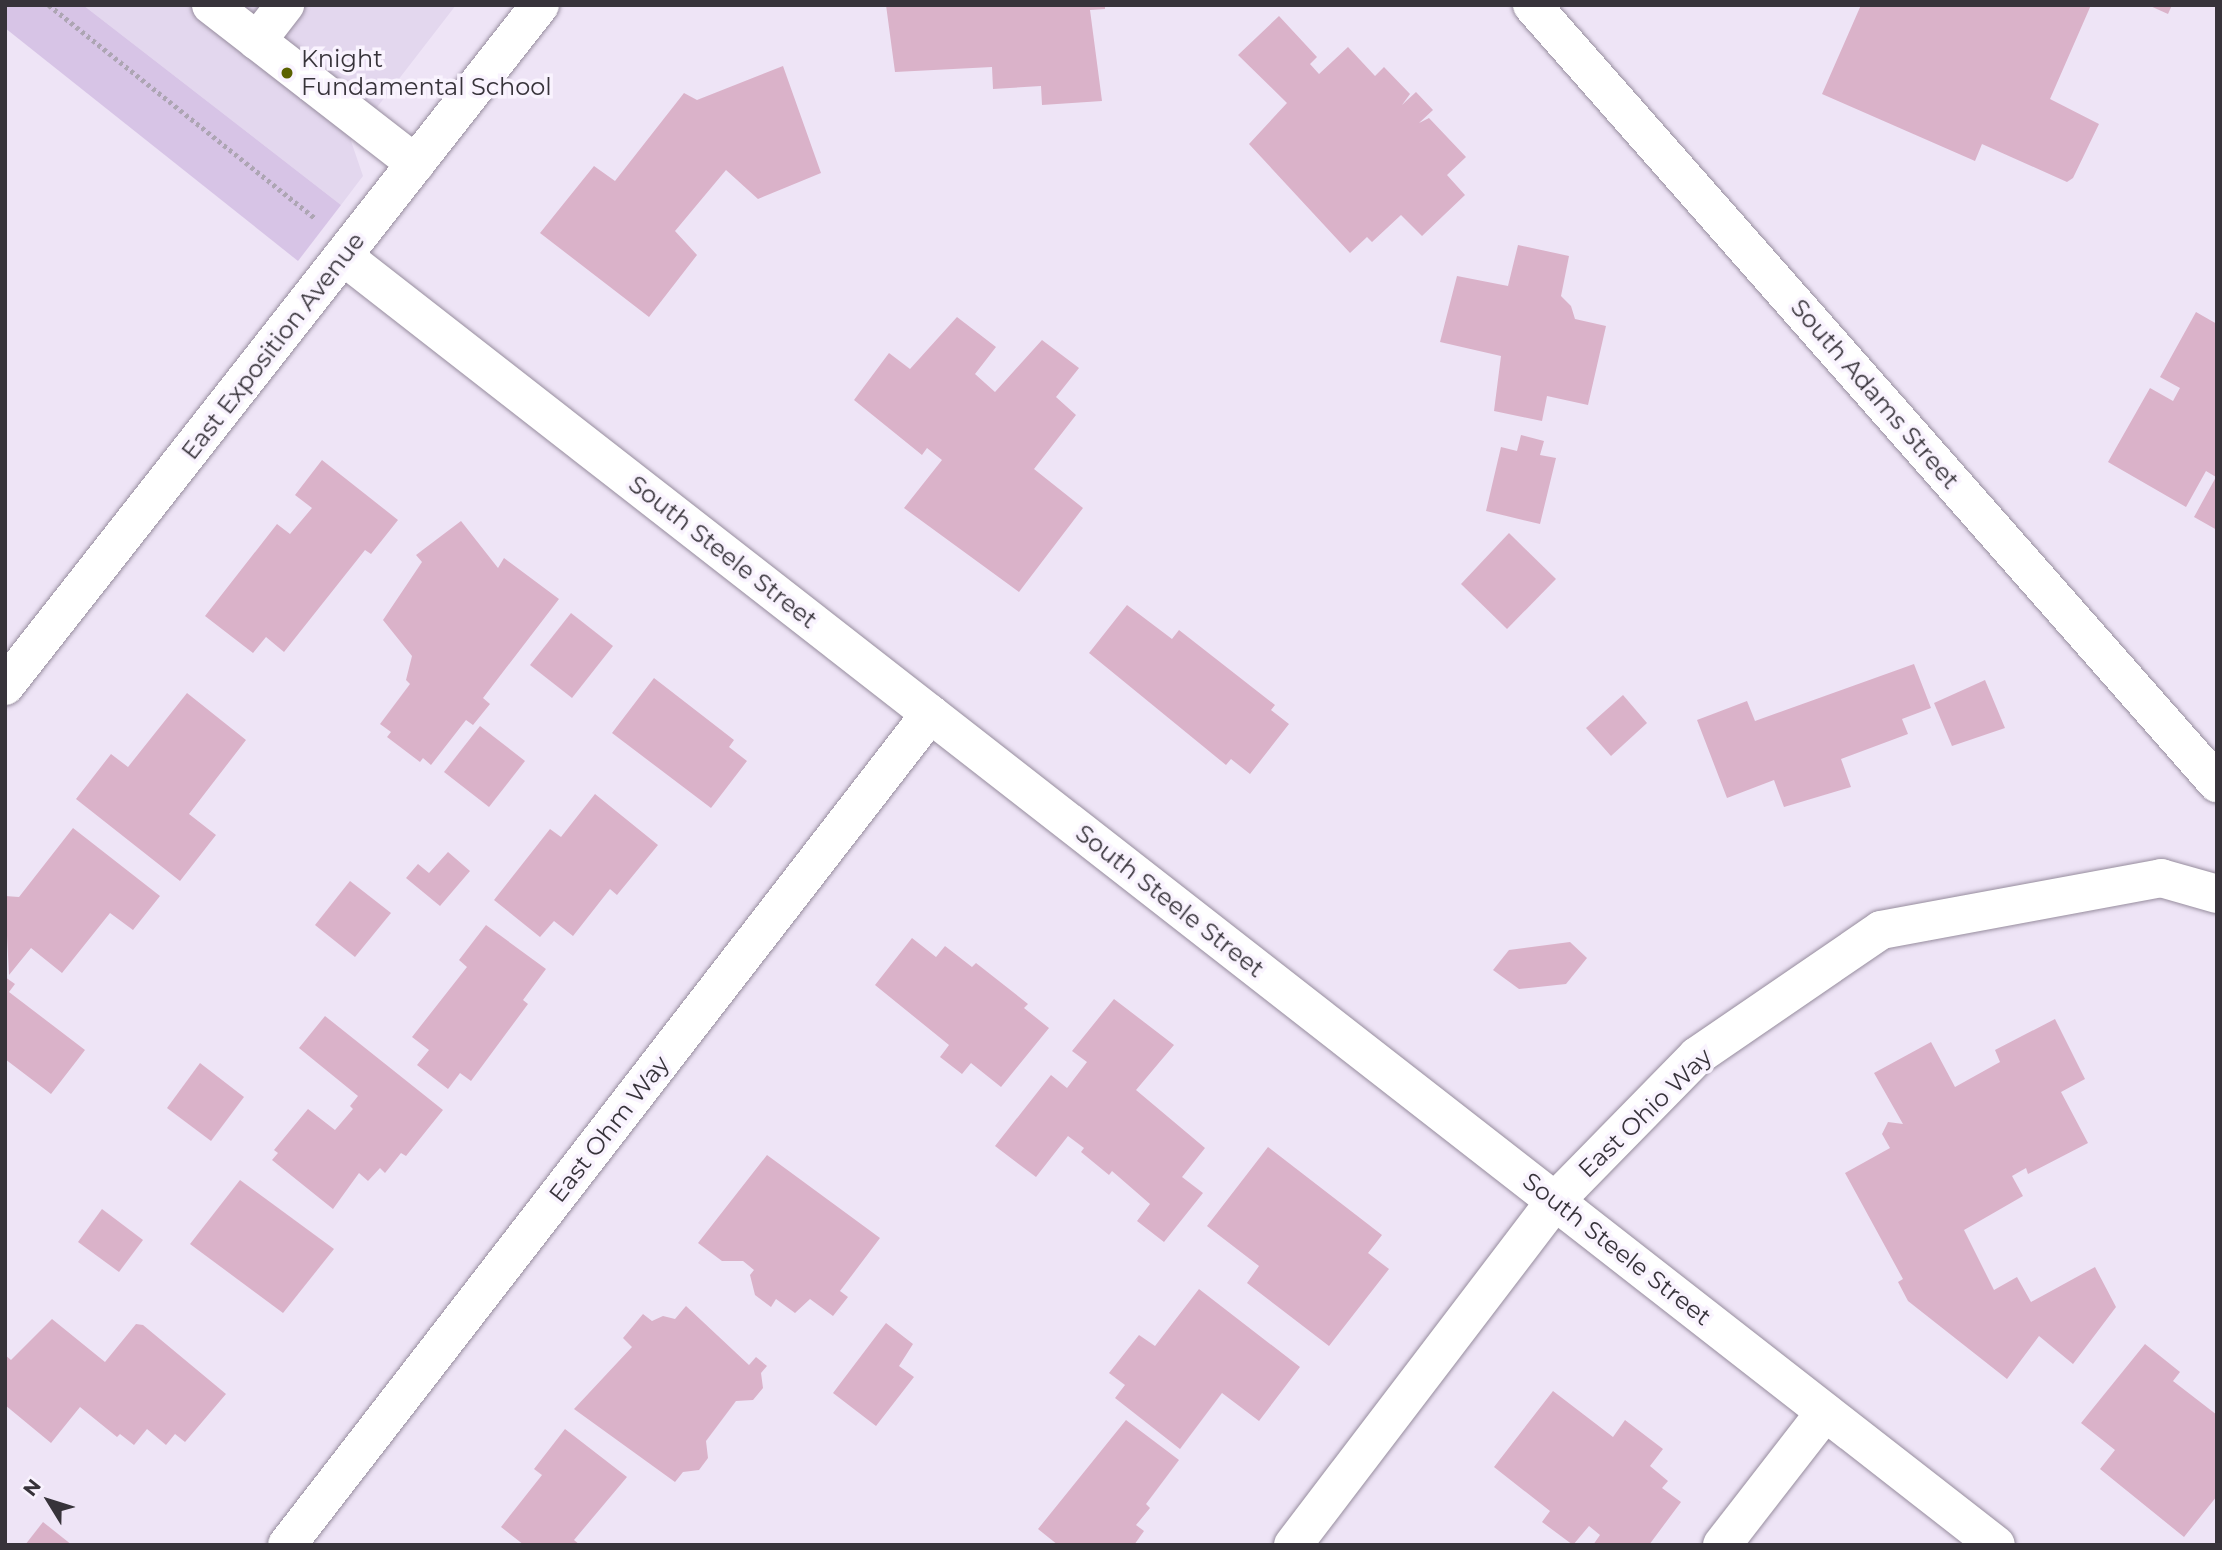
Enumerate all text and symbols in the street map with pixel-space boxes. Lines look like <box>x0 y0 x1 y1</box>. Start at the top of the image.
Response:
place label: Knight Fundamental School <box>301 45 552 101</box>
marker: Knight Fundamental School <box>279 65 295 81</box>
street label: East Exposition Avenue <box>175 227 371 465</box>
street label: South Adams Street <box>1785 293 1965 495</box>
street label: South Steele Street <box>623 470 823 634</box>
street label: South Steele Street <box>1070 819 1270 983</box>
street label: East Ohio Way <box>1572 1042 1718 1184</box>
street label: East Ohm Way <box>543 1050 675 1208</box>
street label: South Steele Street <box>1517 1167 1717 1331</box>
north arrow <box>14 1466 84 1536</box>
text: N <box>18 1475 46 1501</box>

